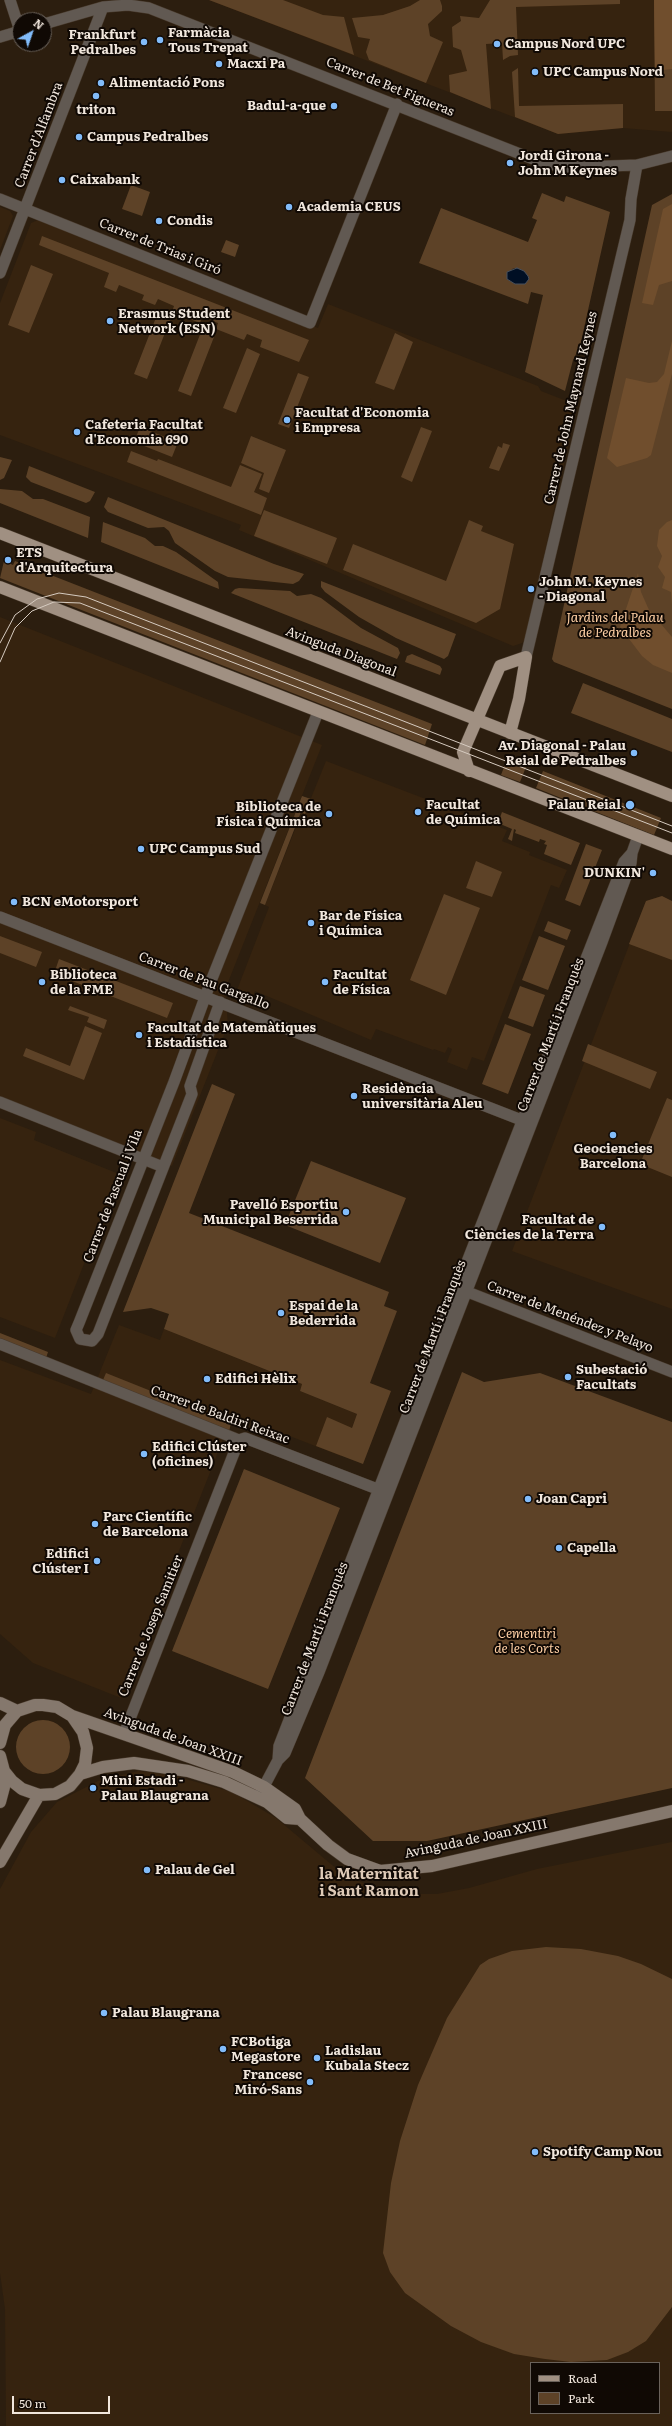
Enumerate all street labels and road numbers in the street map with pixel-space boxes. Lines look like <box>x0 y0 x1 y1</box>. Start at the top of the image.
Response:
street label: Carrer de Bet Figueras <box>324 54 456 120</box>
street label: Carrer d'Alfambra <box>12 80 66 190</box>
street label: Carrer de Trias i Giró <box>97 215 223 279</box>
street label: Carrer de John Maynard Keynes <box>541 310 601 506</box>
street label: Avinguda Diagonal <box>283 624 399 680</box>
street label: Carrer de Pau Gargallo <box>136 949 272 1013</box>
street label: Carrer de Martí i Franquès <box>514 956 588 1114</box>
street label: Carrer de Pascual i Vila <box>80 1127 146 1265</box>
street label: Carrer de Martí i Franquès <box>396 1258 470 1416</box>
street label: Carrer de Menéndez y Pelayo <box>485 1278 655 1356</box>
street label: Carrer de Baldiri Reixac <box>148 1383 292 1447</box>
street label: Carrer de Josep Samitier <box>115 1553 187 1699</box>
street label: Carrer de Martí i Franquès <box>278 1560 352 1718</box>
street label: Avinguda de Joan XXIII <box>102 1705 244 1769</box>
street label: Avinguda de Joan XXIII <box>403 1816 549 1862</box>

